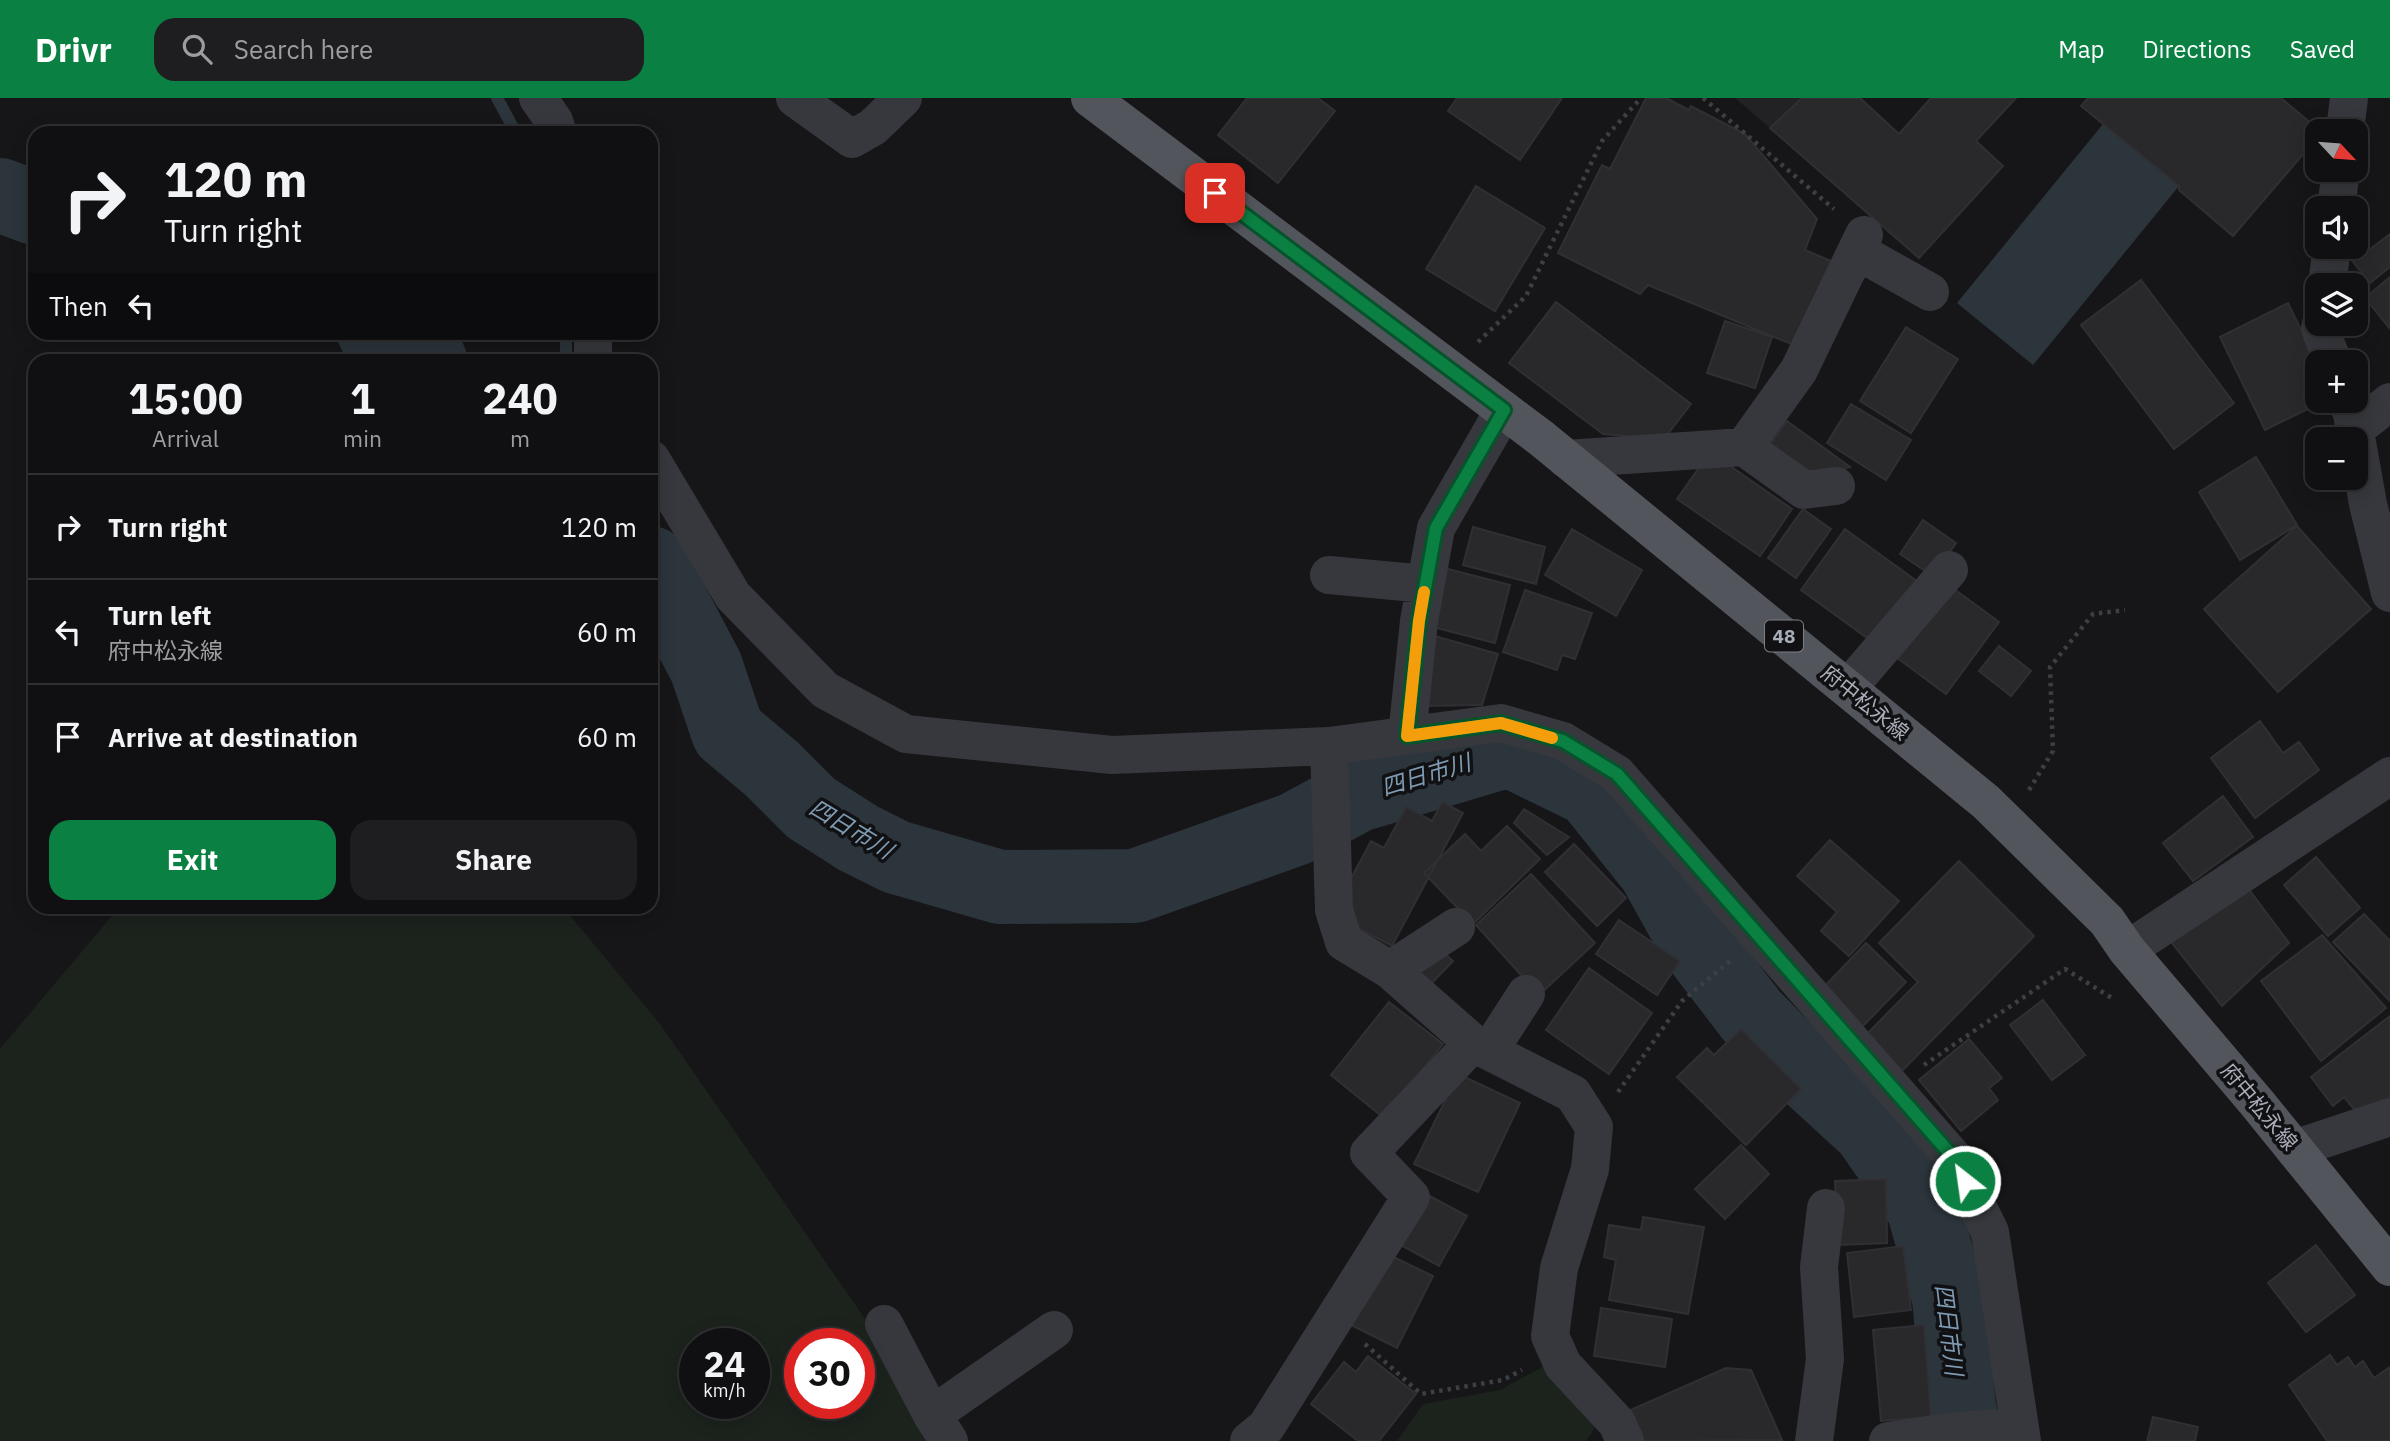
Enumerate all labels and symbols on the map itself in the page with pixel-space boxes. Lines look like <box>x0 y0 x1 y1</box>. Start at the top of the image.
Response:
north arrow <box>2305 119 2368 182</box>
pin <box>1185 163 1245 223</box>
road number: 48 <box>1765 621 1803 652</box>
street label: 府中松永線 <box>1816 658 1915 746</box>
water label: 四日市川 <box>1377 745 1477 802</box>
water label: 四日市川 <box>804 792 901 866</box>
street label: 府中松永線 <box>2215 1057 2304 1156</box>
position arrow <box>1928 1144 2002 1218</box>
water label: 四日市川 <box>1929 1282 1971 1380</box>
speed limit sign: 30 <box>784 1328 875 1419</box>

